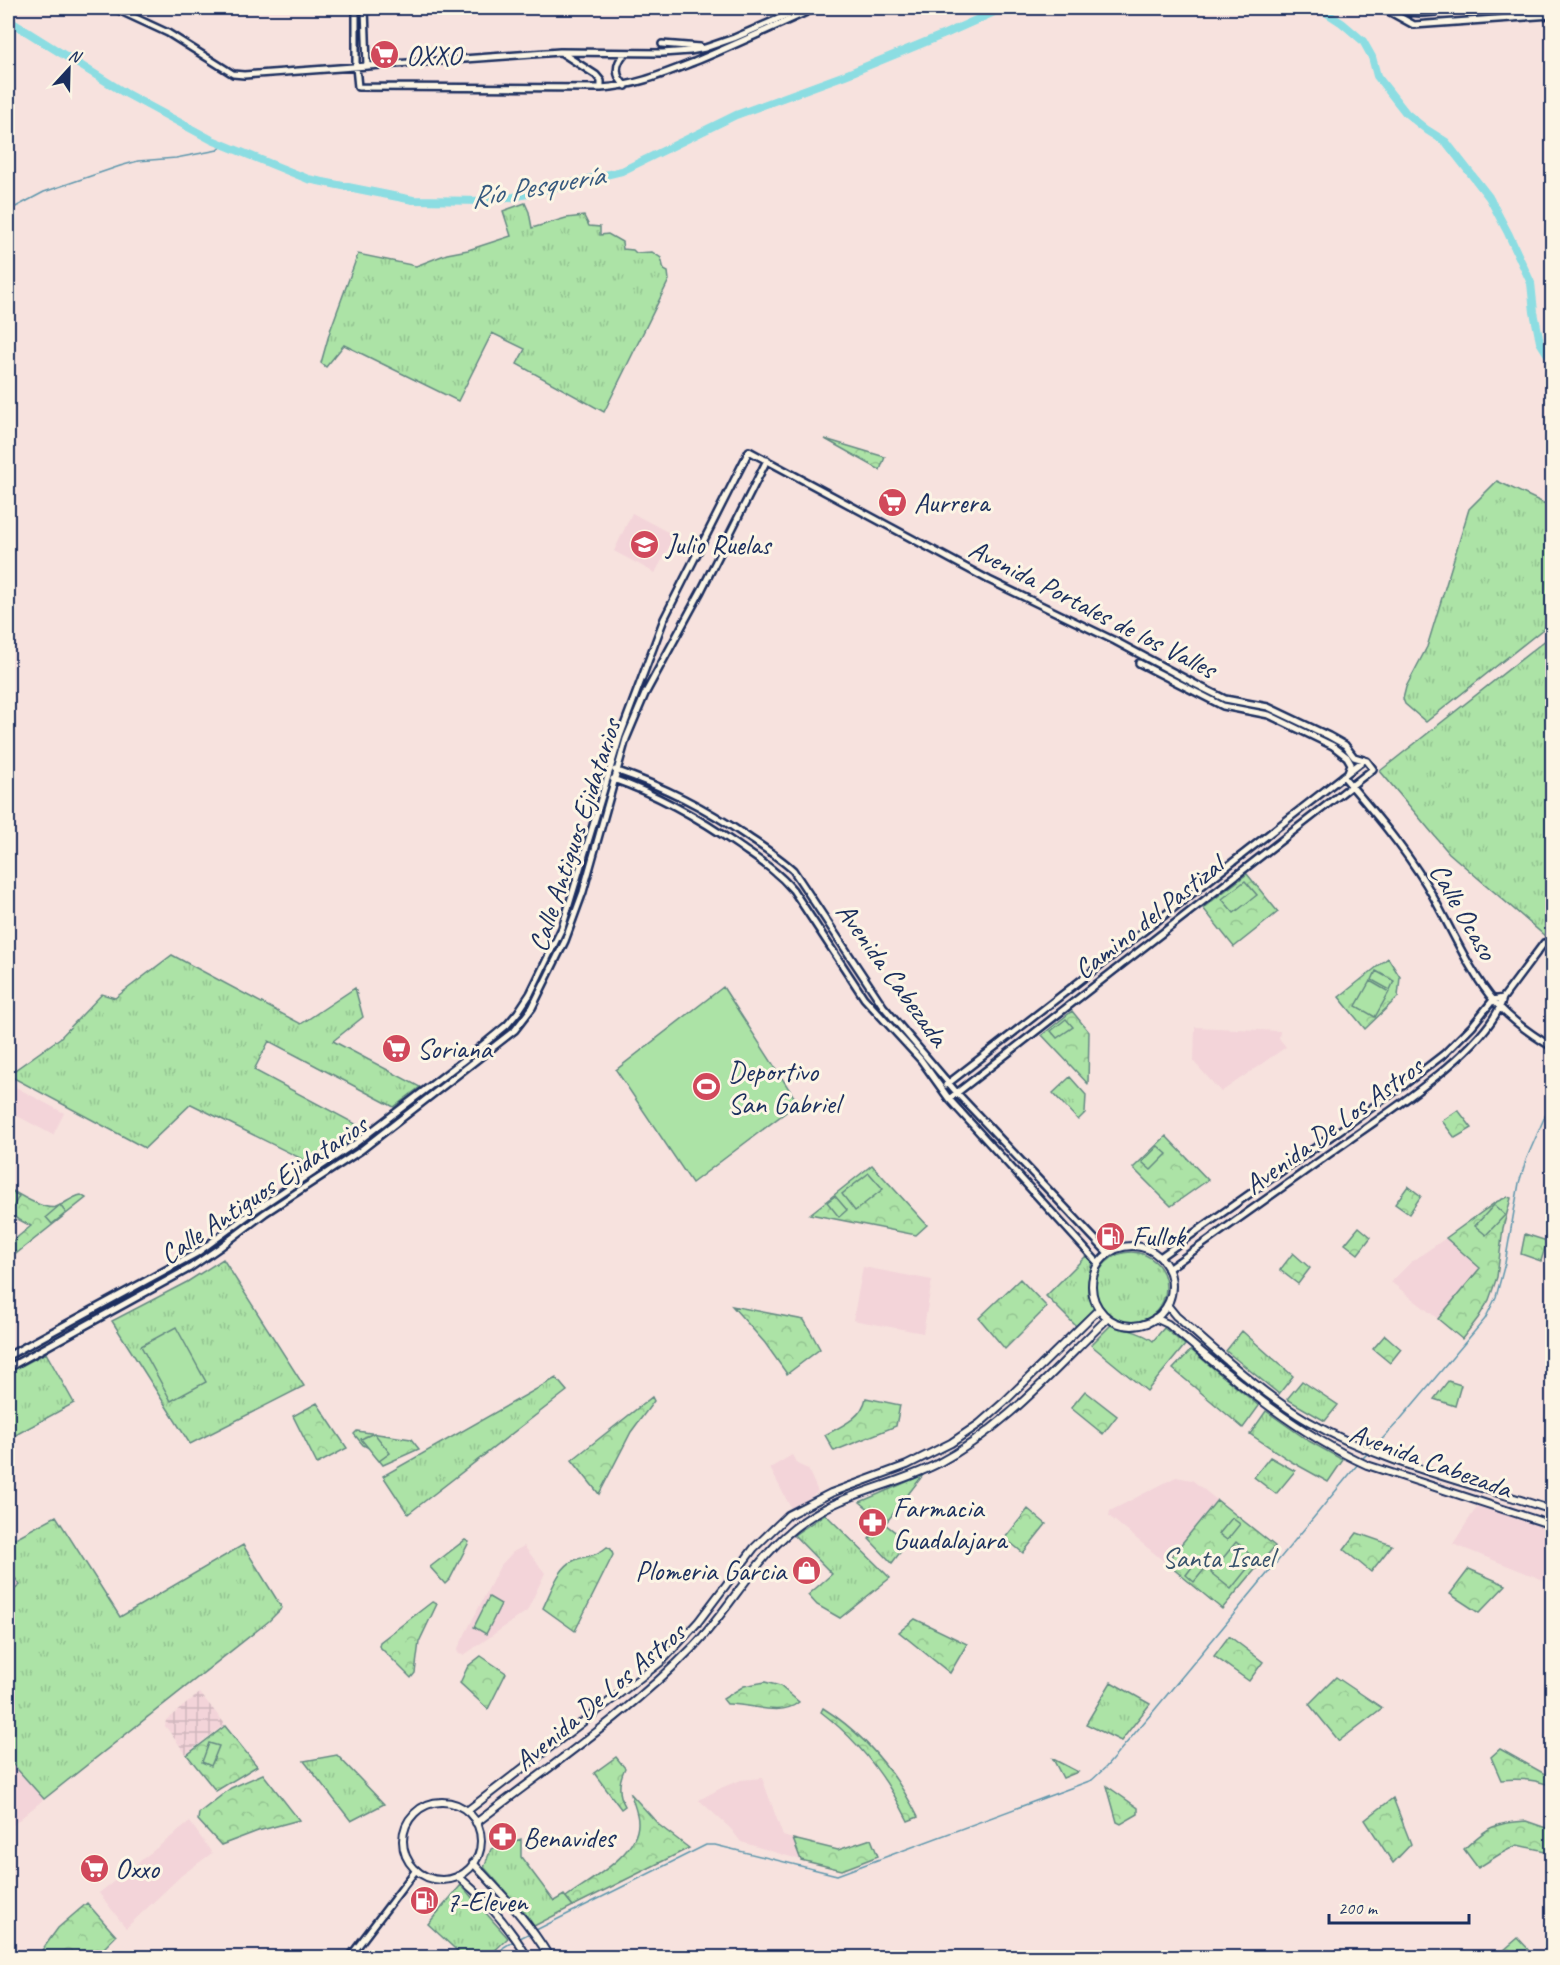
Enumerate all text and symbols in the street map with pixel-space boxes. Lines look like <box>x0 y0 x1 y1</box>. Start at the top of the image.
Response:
place label: OXXO <box>406 38 464 73</box>
north arrow <box>39 39 99 99</box>
supermarket icon: OXXO <box>369 39 401 71</box>
text: N <box>66 45 85 68</box>
water label: Río Pesquería <box>467 155 610 216</box>
place label: Aurrera <box>914 485 991 520</box>
supermarket icon: Aurrera <box>877 486 909 518</box>
place label: Julio Ruelas <box>664 527 773 562</box>
school or university icon: Julio Ruelas <box>629 528 661 560</box>
street label: Avenida Portales de los Valles <box>963 531 1224 687</box>
street label: Calle Antiguos Ejidatarios <box>520 712 629 956</box>
street label: Camino del Pastizal <box>1067 845 1234 987</box>
street label: Calle Ocaso <box>1422 857 1506 968</box>
street label: Avenida Cabezada <box>829 895 958 1055</box>
place label: Soriana <box>417 1031 494 1066</box>
supermarket icon: Soriana <box>380 1032 412 1064</box>
street label: Avenida De Los Astros <box>1237 1047 1431 1202</box>
place label: Deportivo San Gabriel <box>728 1054 845 1121</box>
sports icon: Deportivo San Gabriel <box>691 1071 723 1103</box>
street label: Calle Antiguos Ejidatarios <box>153 1106 376 1272</box>
place label: Fullok <box>1132 1219 1186 1254</box>
fuel station icon: Fullok <box>1095 1220 1127 1252</box>
street label: Avenida Cabezada <box>1345 1415 1518 1507</box>
place label: Farmacia Guadalajara <box>893 1490 1009 1557</box>
pharmacy icon: Farmacia Guadalajara <box>856 1507 888 1539</box>
park label: Santa Isael <box>1162 1540 1279 1575</box>
place label: Plomeria Garcia <box>635 1553 788 1588</box>
shop icon: Plomeria Garcia <box>791 1554 823 1586</box>
street label: Avenida De Los Astros <box>507 1613 694 1778</box>
place label: Benavides <box>523 1820 617 1855</box>
pharmacy icon: Benavides <box>486 1821 518 1853</box>
place label: Oxxo <box>115 1851 161 1886</box>
supermarket icon: Oxxo <box>78 1852 110 1884</box>
place label: 7-Eleven <box>446 1884 529 1919</box>
fuel station icon: 7-Eleven <box>409 1885 441 1917</box>
scale bar <box>1329 1887 1468 1925</box>
text: 200 m <box>1338 1897 1379 1919</box>

